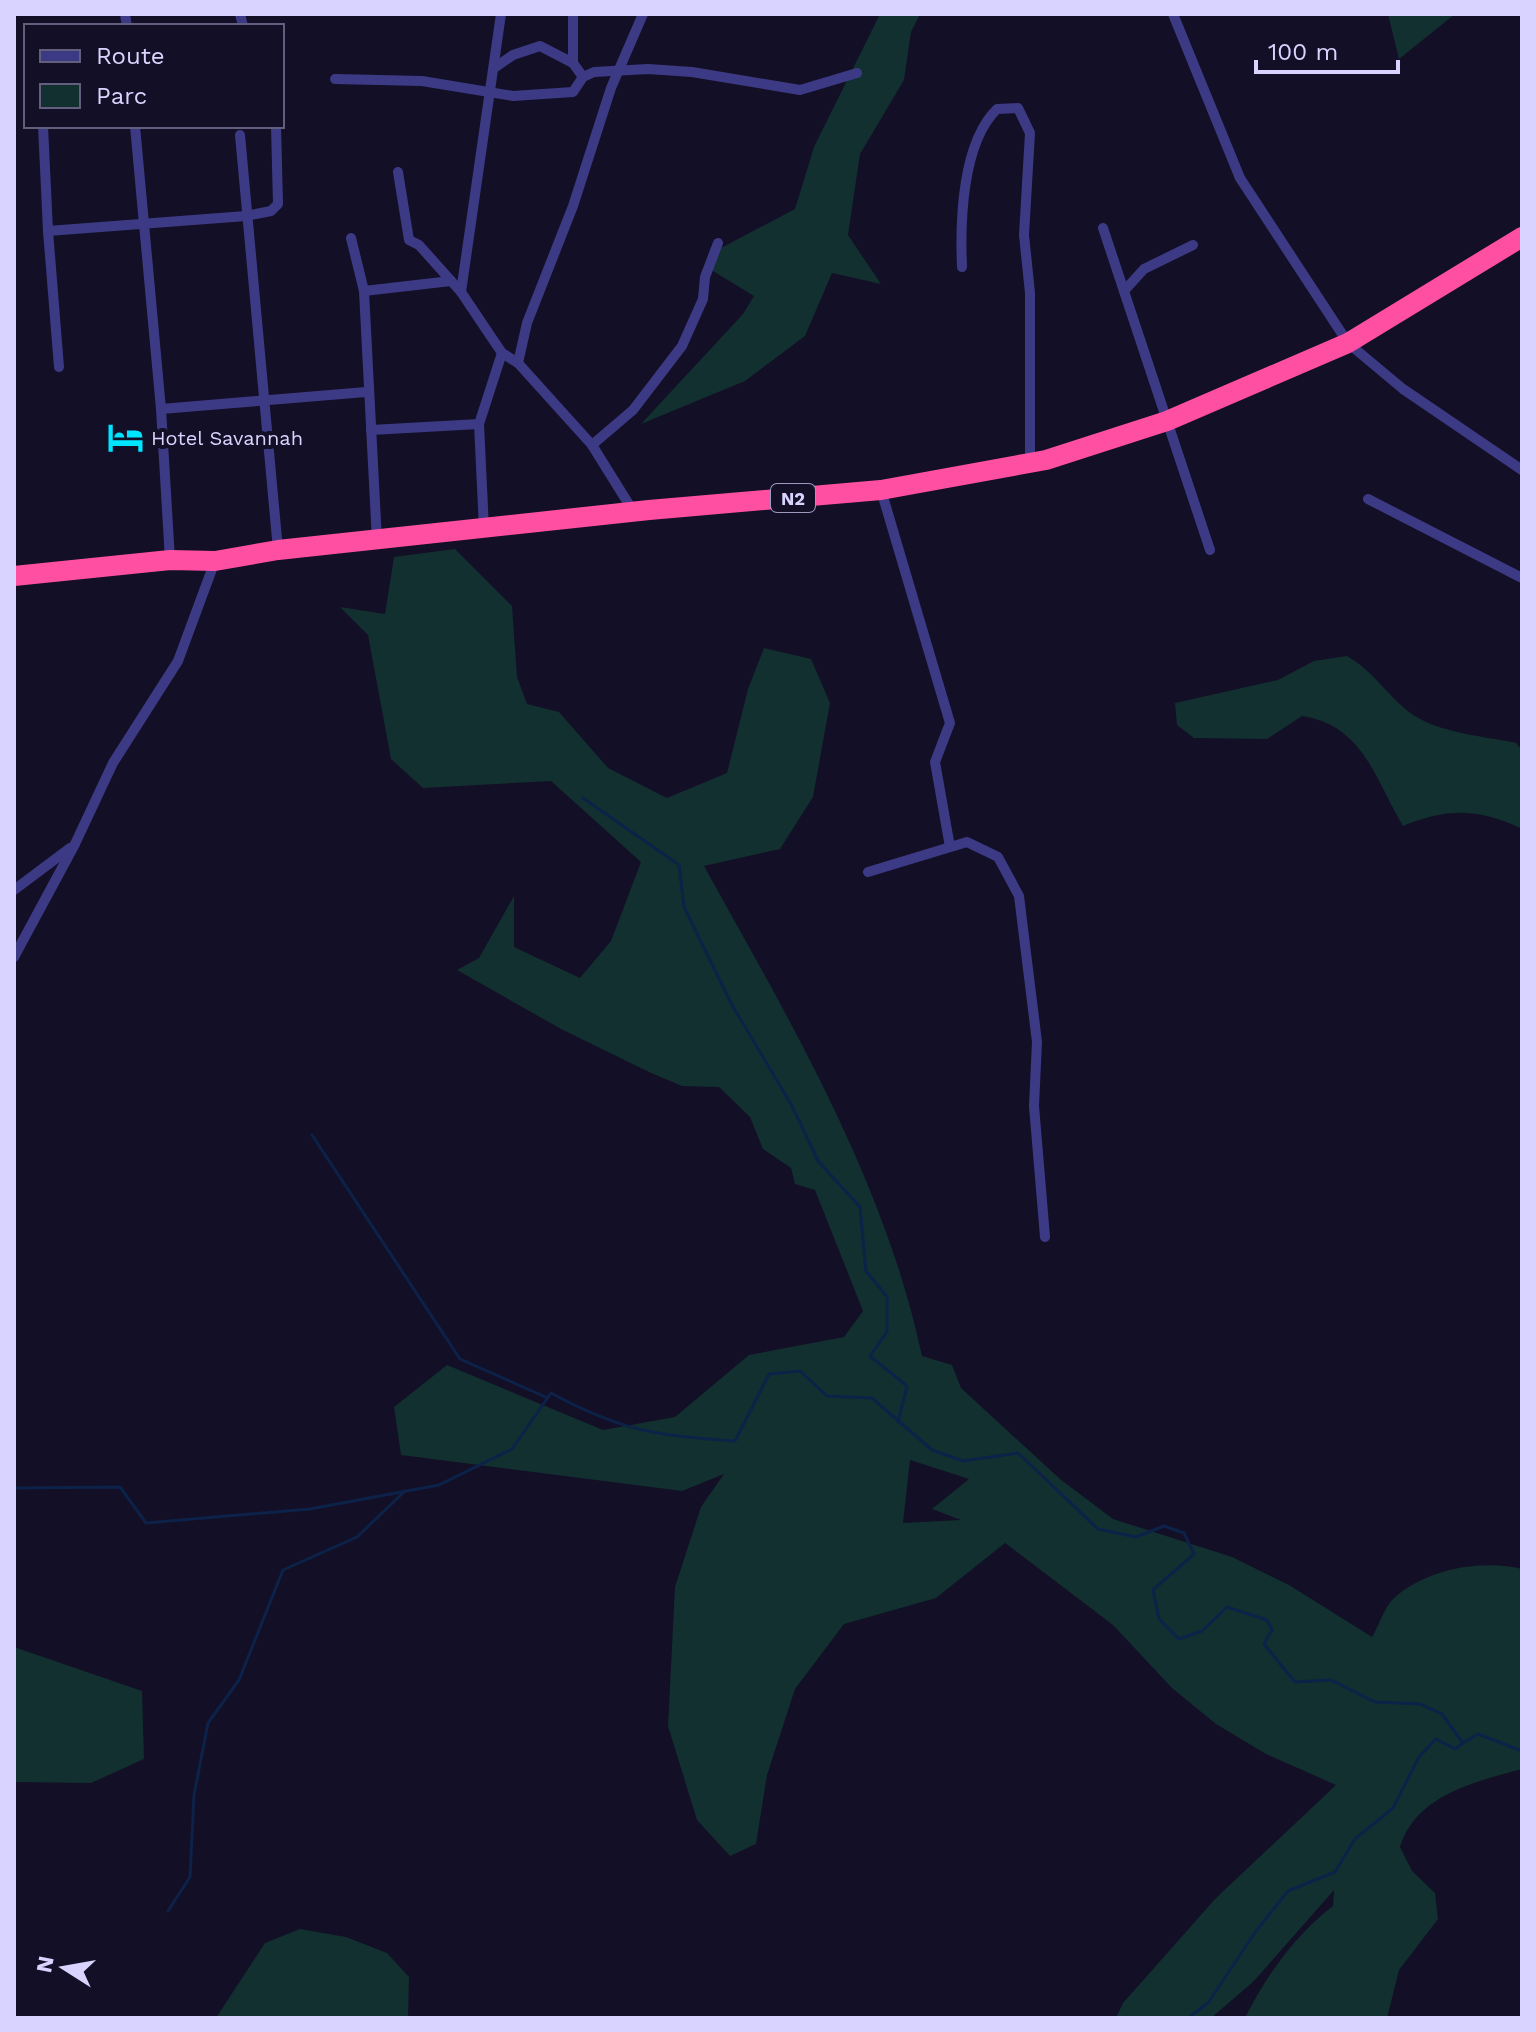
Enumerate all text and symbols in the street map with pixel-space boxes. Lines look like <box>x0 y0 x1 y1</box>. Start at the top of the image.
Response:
legend <box>24 24 284 128</box>
scale bar <box>1256 24 1398 74</box>
text: 100 m <box>1268 38 1338 66</box>
text: Route <box>96 42 165 70</box>
text: Parc <box>96 82 147 110</box>
hotel icon: Hotel Savannah <box>106 419 144 457</box>
place label: Hotel Savannah <box>151 426 303 450</box>
road number: N2 <box>771 484 815 512</box>
north arrow <box>24 1928 104 2008</box>
text: N <box>31 1954 59 1975</box>

